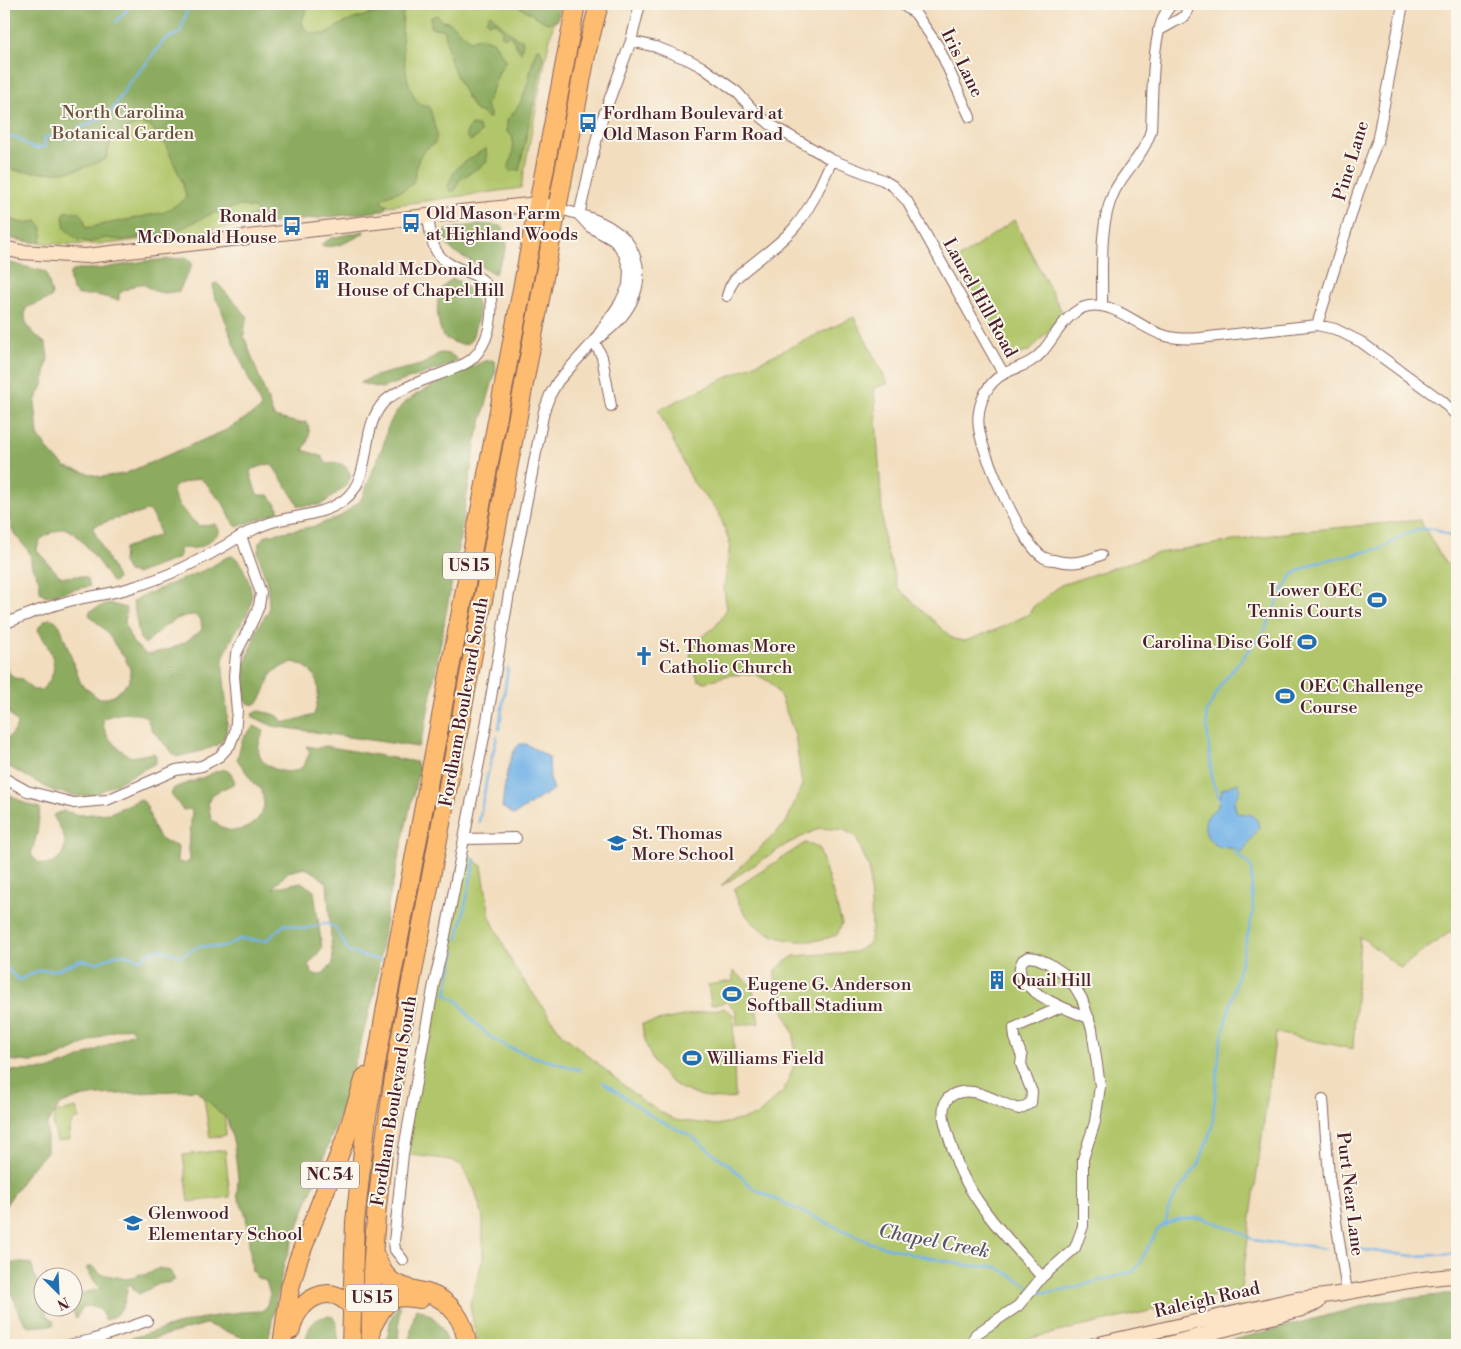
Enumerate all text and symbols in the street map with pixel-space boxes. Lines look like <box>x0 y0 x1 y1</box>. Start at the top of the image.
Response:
street label: Iris Lane <box>936 25 988 101</box>
park label: North Carolina Botanical Garden <box>51 101 194 145</box>
place label: Fordham Boulevard at Old Mason Farm Road <box>603 102 784 146</box>
bus stop icon: Fordham Boulevard at Old Mason Farm Road <box>577 112 599 134</box>
street label: Pine Lane <box>1328 118 1374 204</box>
place label: Old Mason Farm at Highland Woods <box>426 202 578 246</box>
place label: Ronald McDonald House <box>137 205 278 249</box>
bus stop icon: Old Mason Farm at Highland Woods <box>400 212 422 234</box>
bus stop icon: Ronald McDonald House <box>281 215 303 237</box>
street label: Laurel Hill Road <box>938 234 1023 363</box>
place label: Ronald McDonald House of Chapel Hill <box>337 258 505 302</box>
building icon: Ronald McDonald House of Chapel Hill <box>311 268 333 290</box>
road number: US 15 <box>443 552 495 580</box>
place label: Lower OEC Tennis Courts <box>1248 579 1362 623</box>
sports icon: Lower OEC Tennis Courts <box>1366 589 1388 611</box>
street label: Fordham Boulevard South <box>434 595 494 809</box>
place label: Carolina Disc Golf <box>1142 631 1293 654</box>
sports icon: Carolina Disc Golf <box>1296 631 1318 653</box>
place label: St. Thomas More Catholic Church <box>659 635 796 679</box>
church icon: St. Thomas More Catholic Church <box>633 645 655 667</box>
place label: OEC Challenge Course <box>1300 675 1423 719</box>
sports icon: OEC Challenge Course <box>1274 685 1296 707</box>
place label: St. Thomas More School <box>632 822 735 866</box>
school or university icon: St. Thomas More School <box>606 832 628 854</box>
building icon: Quail Hill <box>986 969 1008 991</box>
place label: Quail Hill <box>1012 969 1092 992</box>
place label: Eugene G. Anderson Softball Stadium <box>747 973 912 1017</box>
sports icon: Eugene G. Anderson Softball Stadium <box>721 983 743 1005</box>
street label: Fordham Boulevard South <box>366 994 422 1208</box>
sports icon: Williams Field <box>681 1047 703 1069</box>
place label: Williams Field <box>706 1047 825 1070</box>
street label: Purt Near Lane <box>1331 1131 1369 1257</box>
road number: NC 54 <box>301 1162 359 1188</box>
place label: Glenwood Elementary School <box>148 1202 303 1246</box>
school or university icon: Glenwood Elementary School <box>122 1212 144 1234</box>
water label: Chapel Creek <box>876 1218 992 1264</box>
north arrow <box>32 1266 82 1316</box>
street label: Raleigh Road <box>1152 1276 1263 1323</box>
road number: US 15 <box>346 1285 398 1312</box>
text: N <box>54 1292 72 1313</box>

